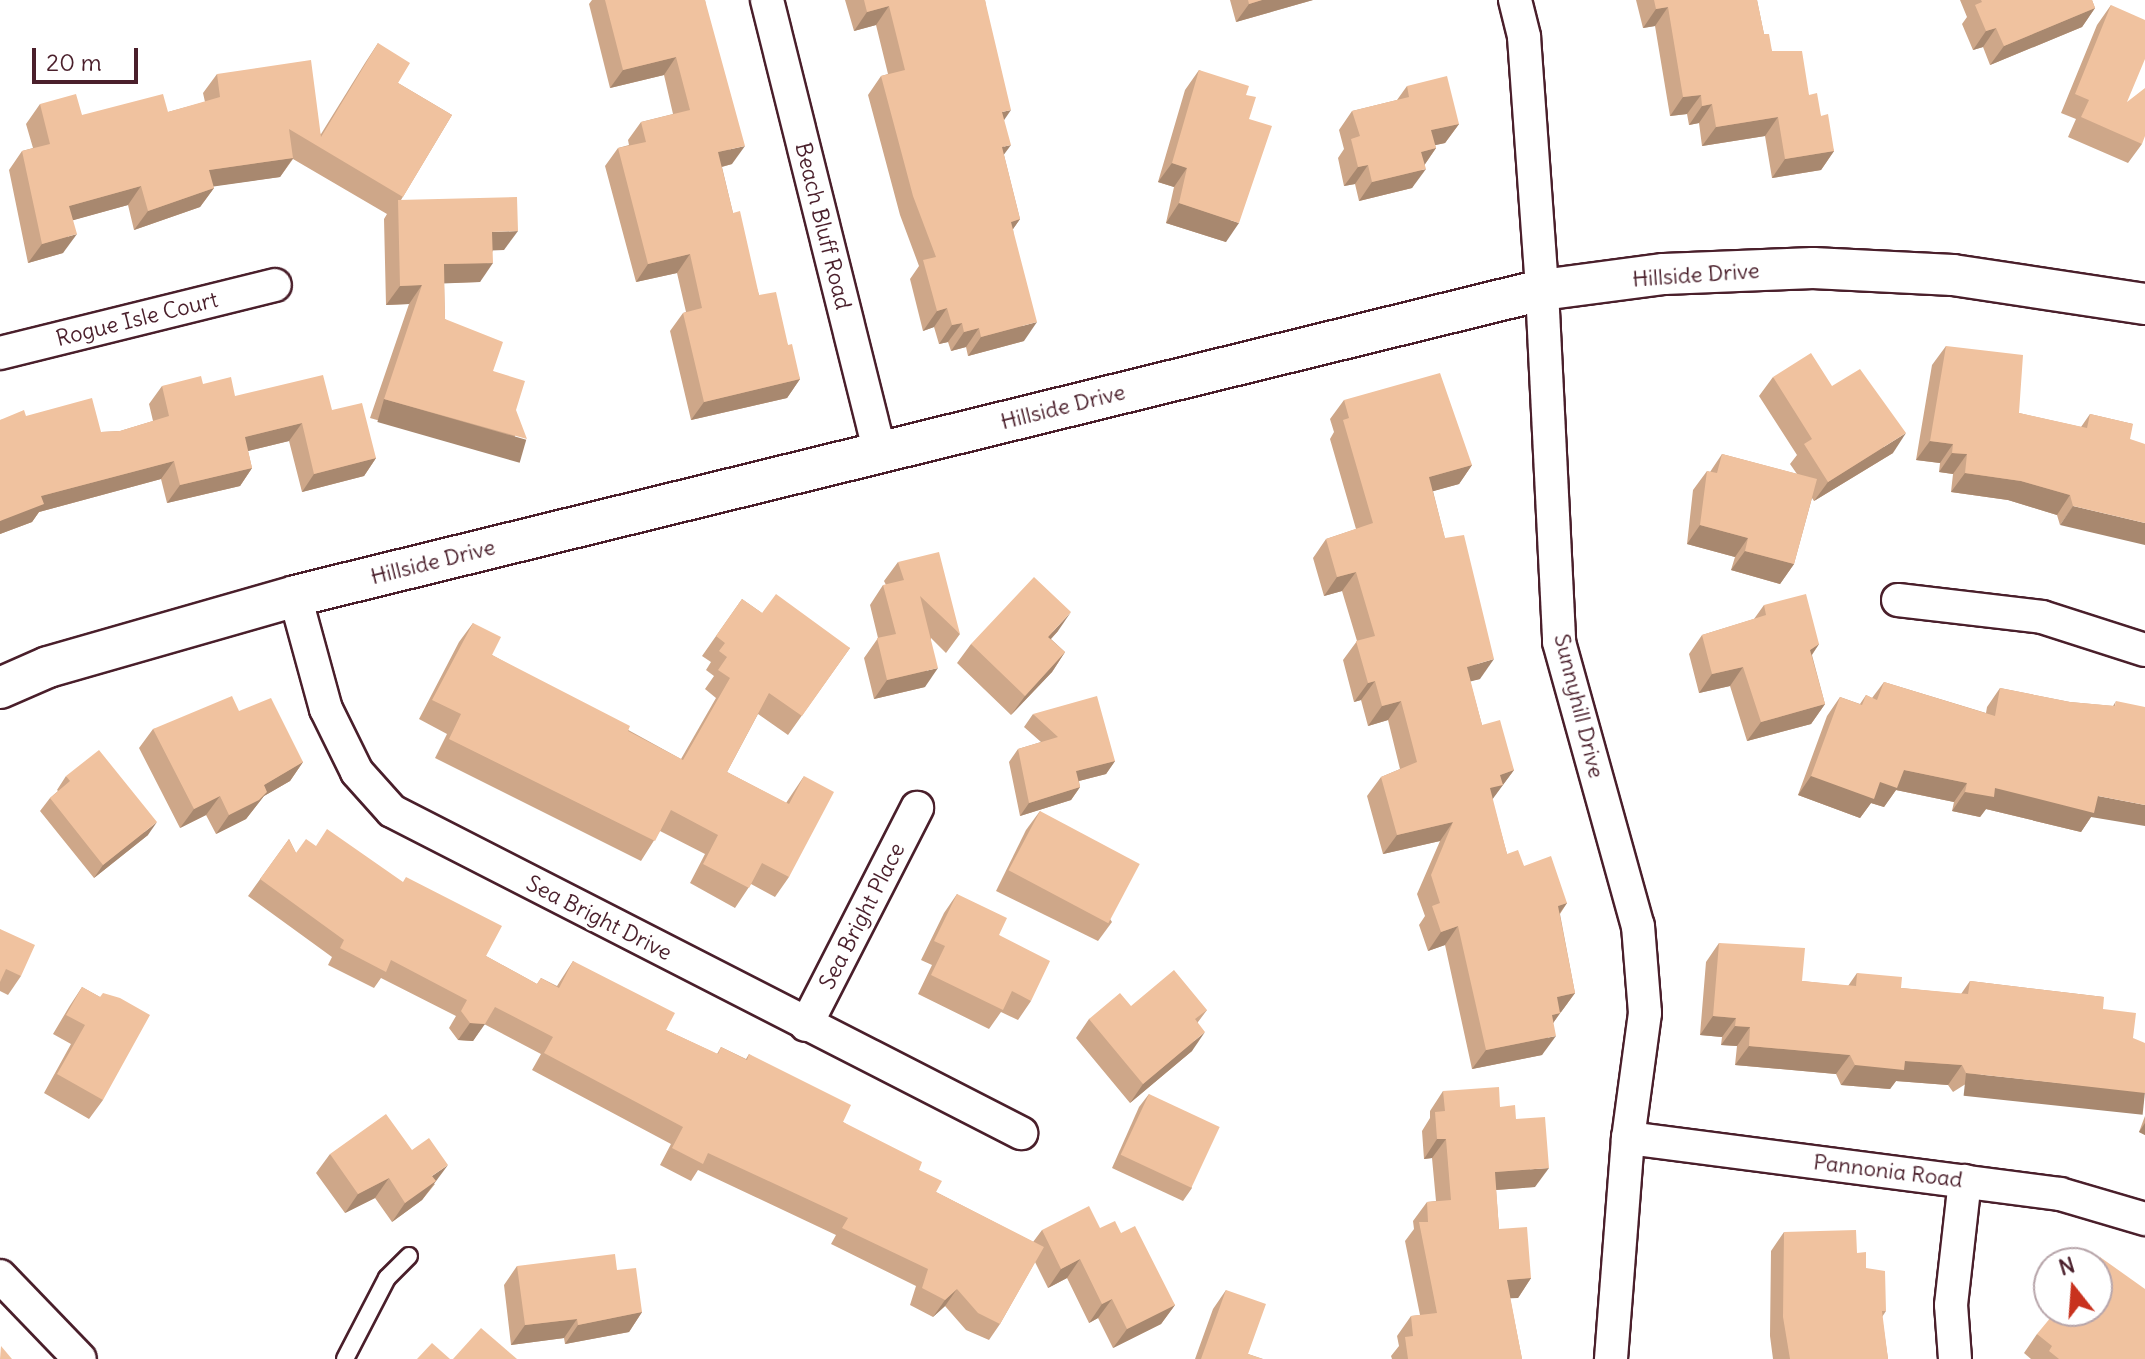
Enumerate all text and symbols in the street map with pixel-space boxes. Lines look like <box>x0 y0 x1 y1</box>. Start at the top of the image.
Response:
scale bar <box>36 32 142 82</box>
text: 20 m <box>46 47 102 77</box>
street label: Beach Bluff Road <box>789 140 857 312</box>
street label: Hillside Drive <box>1632 257 1760 293</box>
street label: Rogue Isle Court <box>53 286 221 352</box>
street label: Hillside Drive <box>998 379 1128 435</box>
street label: Hillside Drive <box>368 534 498 590</box>
street label: Sunnyhill Drive <box>1548 631 1610 781</box>
street label: Sea Bright Place <box>814 838 910 994</box>
street label: Sea Bright Drive <box>522 870 676 966</box>
street label: Pannonia Road <box>1812 1149 1964 1193</box>
north arrow <box>2033 1247 2113 1327</box>
text: N <box>2055 1250 2078 1282</box>

